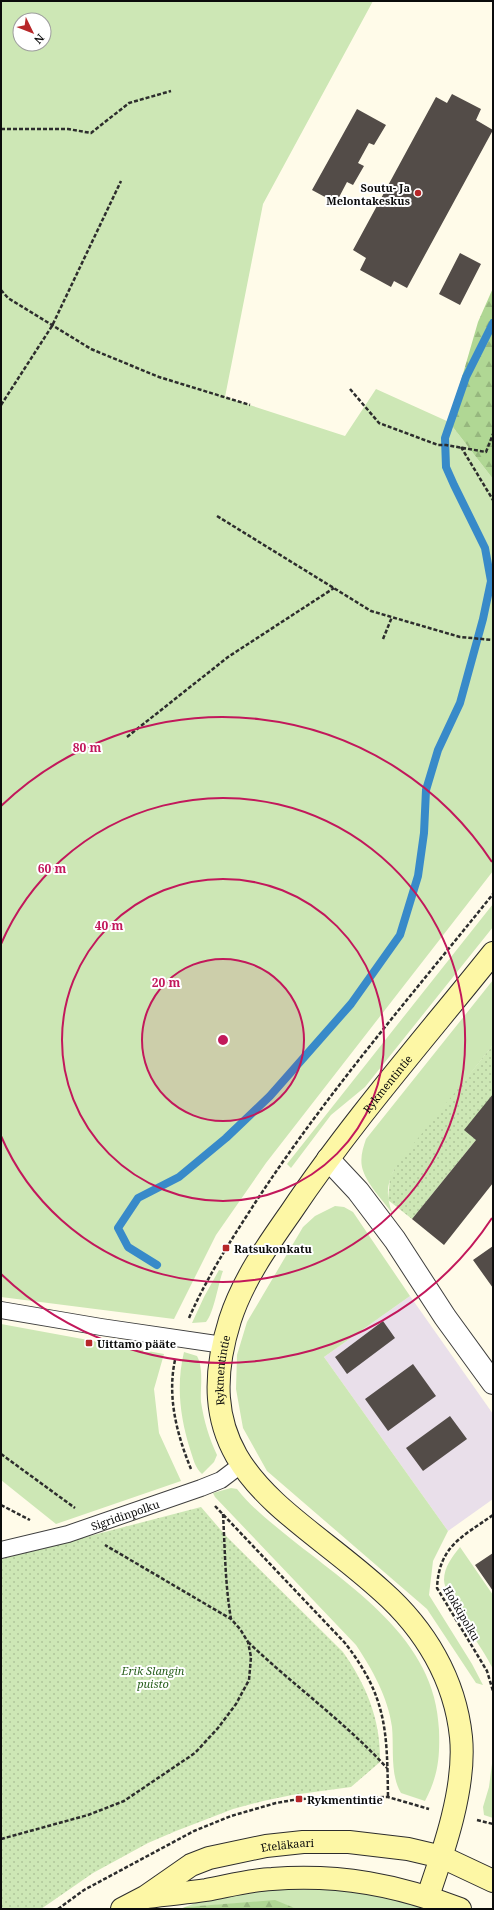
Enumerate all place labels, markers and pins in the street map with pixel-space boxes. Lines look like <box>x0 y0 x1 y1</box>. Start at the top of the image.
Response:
place label: Soutu- Ja Melontakeskus <box>326 180 410 208</box>
marker: Soutu- Ja Melontakeskus <box>413 188 423 198</box>
centre of rings <box>216 1033 230 1047</box>
place label: Ratsukonkatu <box>234 1241 312 1256</box>
marker: Ratsukonkatu <box>221 1243 231 1253</box>
place label: Uittamo pääte <box>97 1336 176 1351</box>
marker: Uittamo pääte <box>84 1338 94 1348</box>
place label: Rykmentintie <box>307 1792 383 1807</box>
marker: Rykmentintie <box>294 1794 304 1804</box>

